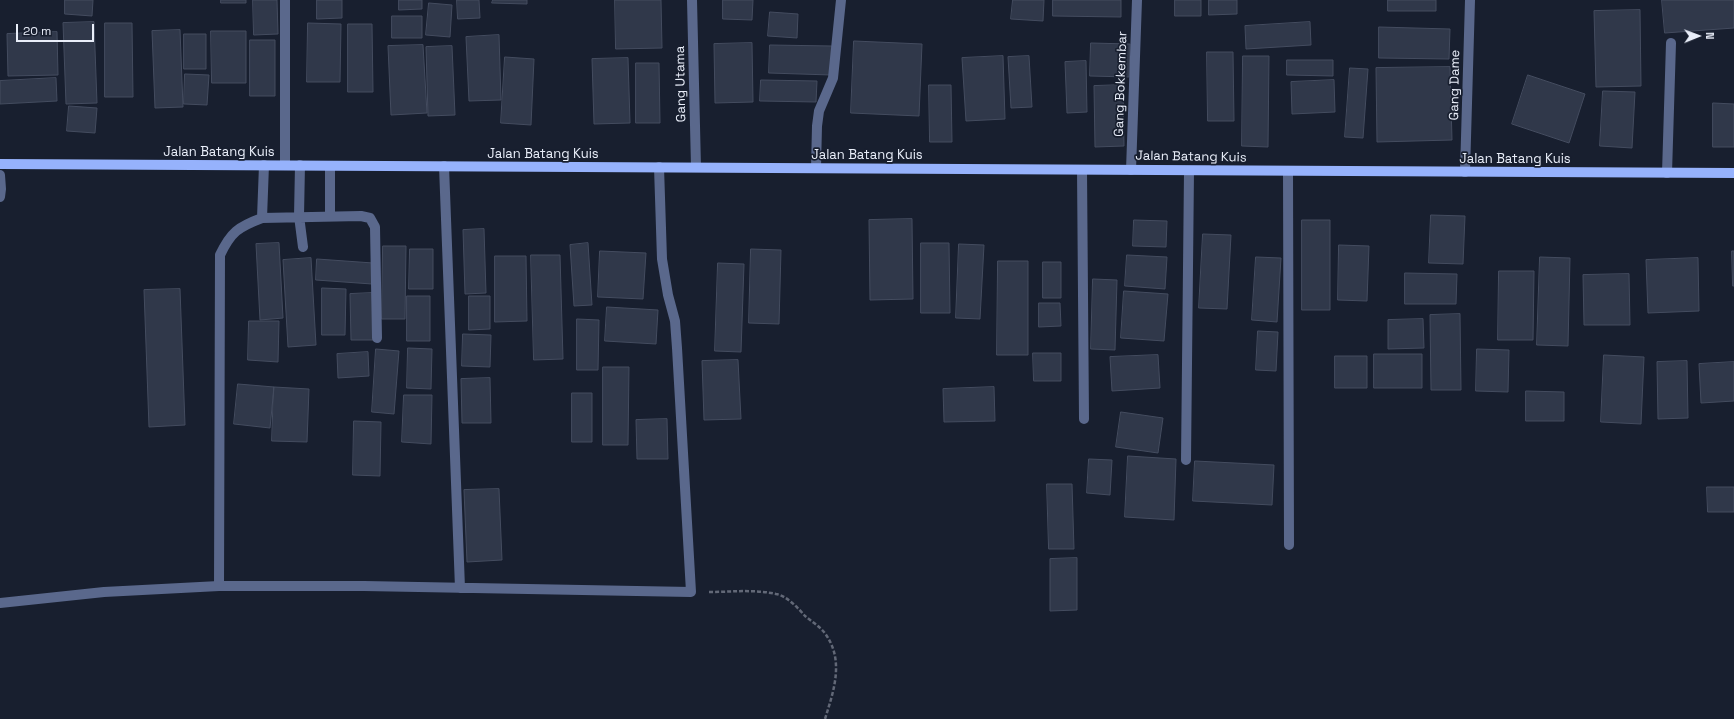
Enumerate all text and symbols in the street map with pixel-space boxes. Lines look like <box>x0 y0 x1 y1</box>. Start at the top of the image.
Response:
scale bar <box>18 16 96 42</box>
north arrow <box>1678 16 1718 56</box>
text: 20 m <box>23 23 51 39</box>
street label: Gang Bokkembar <box>1111 31 1131 137</box>
text: N <box>1703 32 1717 40</box>
street label: Gang Utama <box>673 46 689 122</box>
street label: Gang Dame <box>1447 50 1463 120</box>
street label: Jalan Batang Kuis <box>163 144 275 160</box>
street label: Jalan Batang Kuis <box>487 146 599 162</box>
street label: Jalan Batang Kuis <box>811 147 923 163</box>
street label: Jalan Batang Kuis <box>1135 148 1247 166</box>
street label: Jalan Batang Kuis <box>1459 151 1571 167</box>

